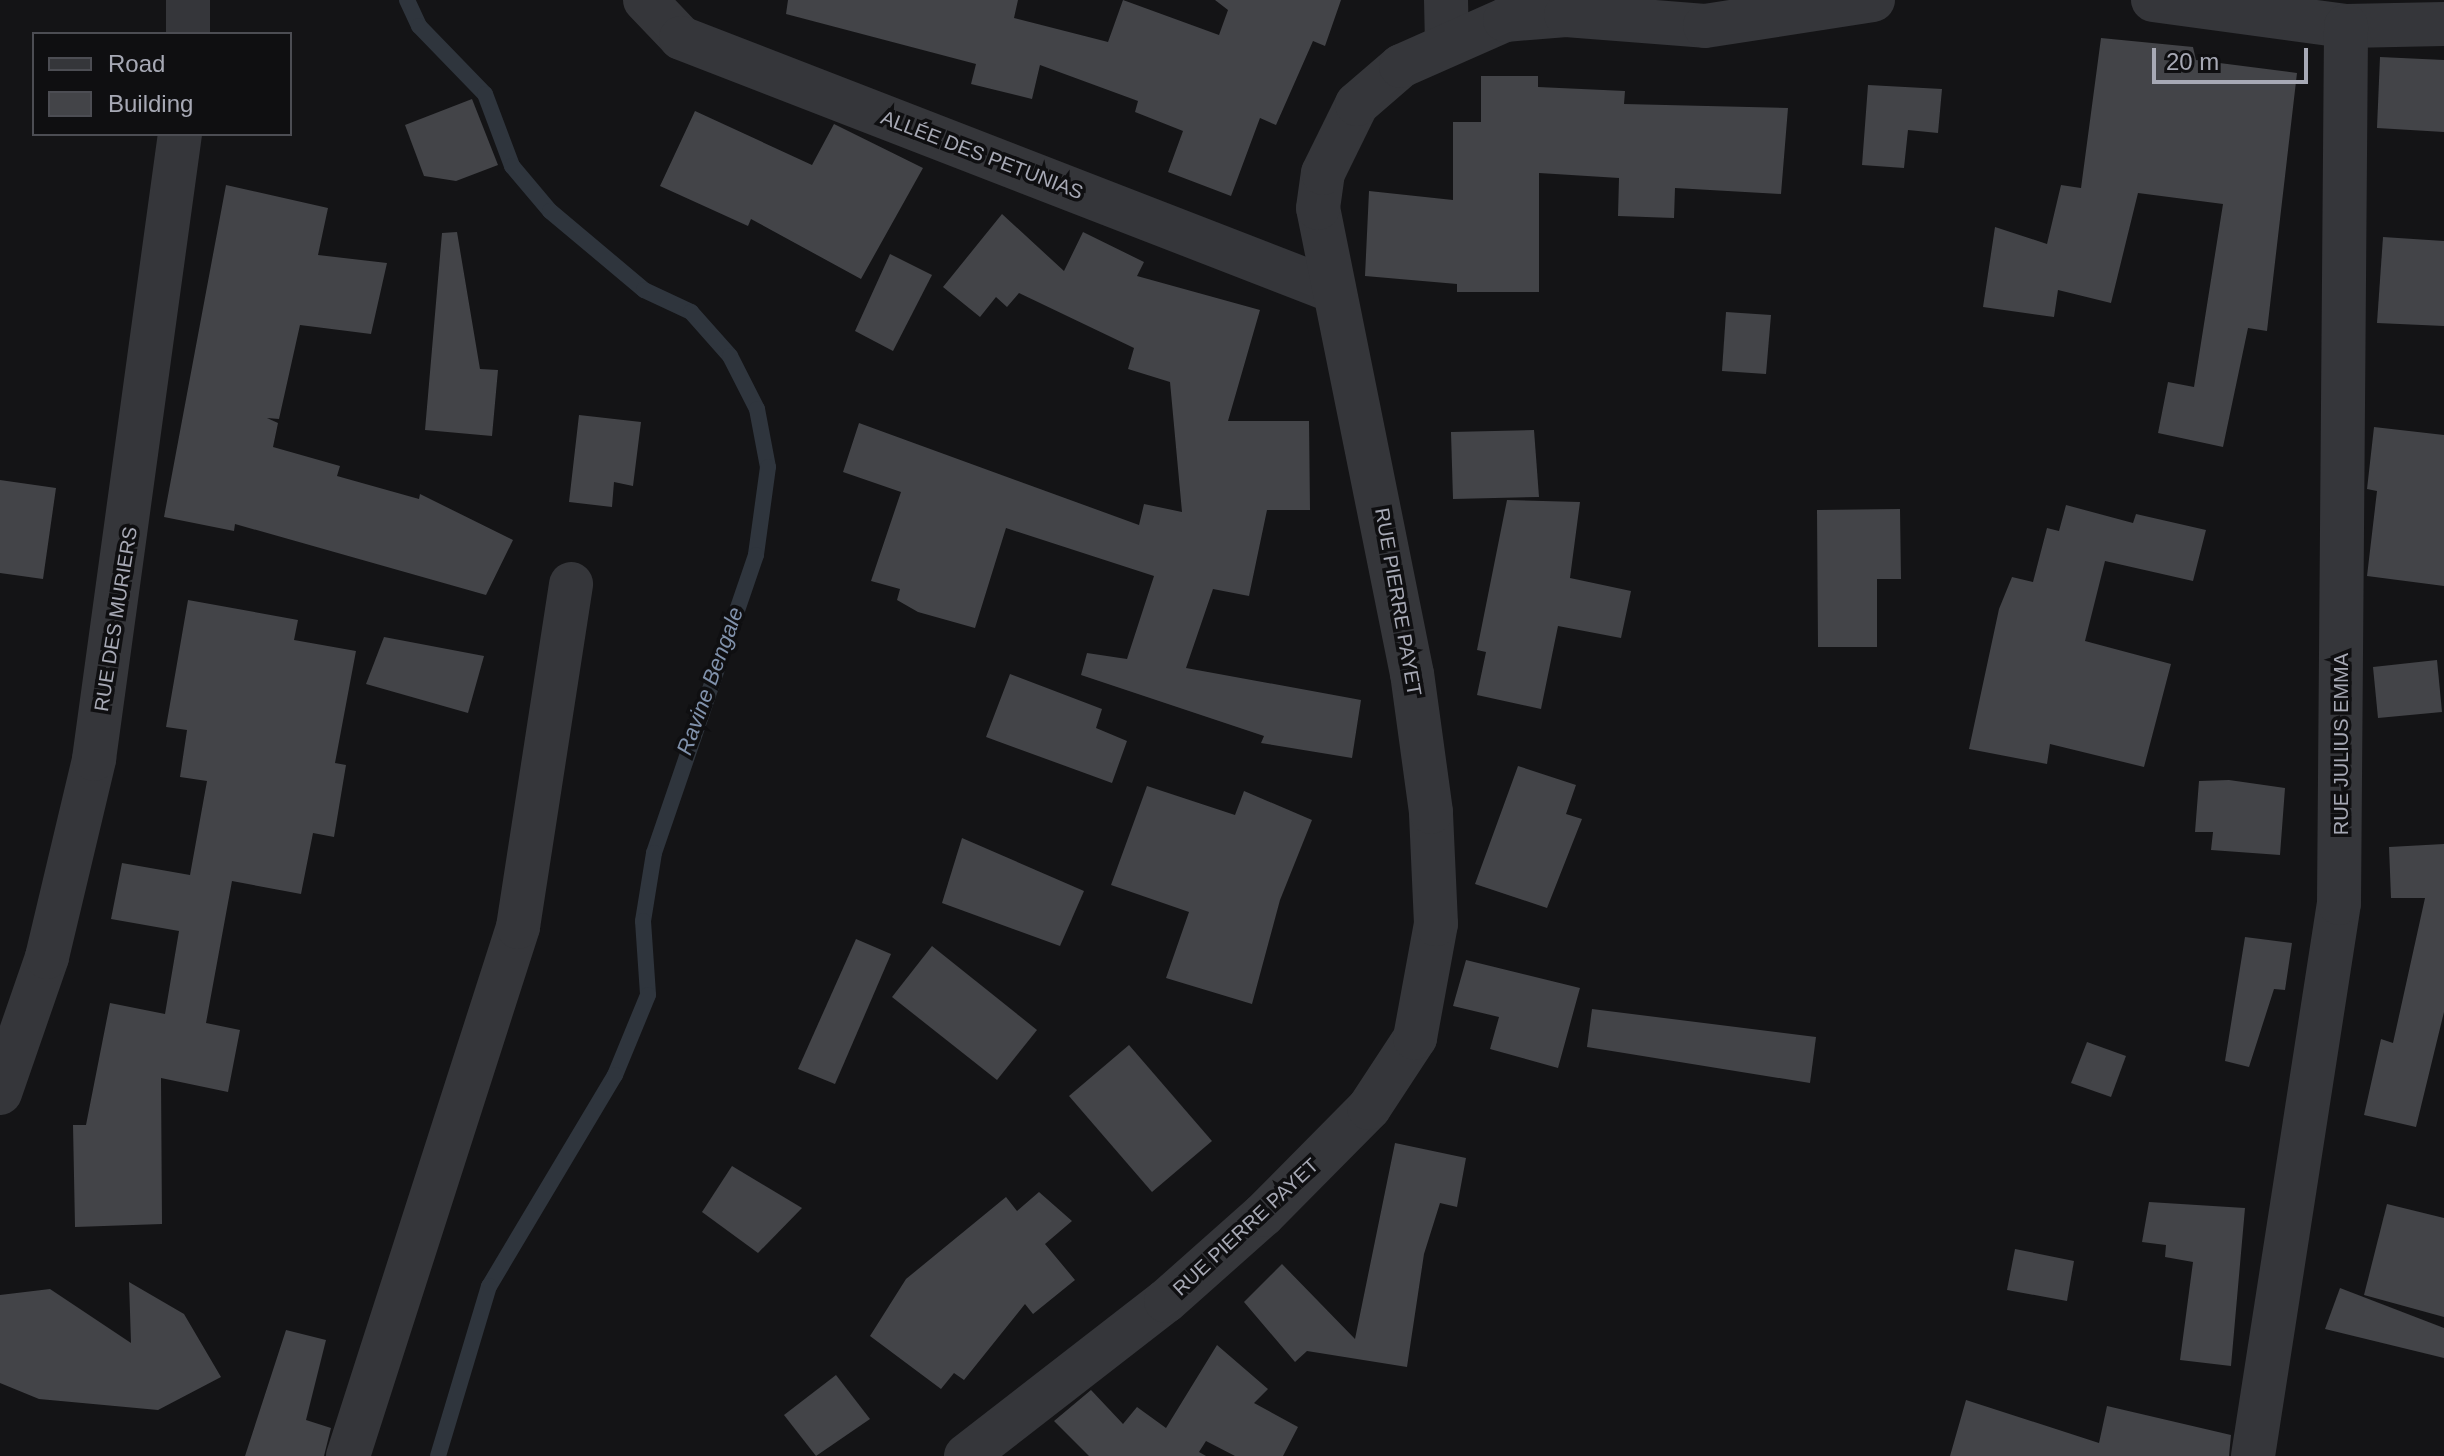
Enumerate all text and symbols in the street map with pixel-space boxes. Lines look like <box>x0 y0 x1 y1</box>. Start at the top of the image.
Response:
legend <box>32 32 292 136</box>
scale bar <box>2156 32 2312 82</box>
text: 20 m <box>2166 48 2219 75</box>
text: Road <box>108 50 165 77</box>
text: Building <box>108 90 193 117</box>
street label: ALLÉE DES PETUNIAS <box>878 105 1086 205</box>
street label: RUE PIERRE PAYET <box>1370 506 1426 698</box>
street label: RUE DES MURIERS <box>90 525 142 713</box>
water label: Ravine Bengale <box>671 604 749 758</box>
street label: RUE JULIUS EMMA <box>2329 653 2353 835</box>
street label: RUE PIERRE PAYET <box>1168 1153 1324 1301</box>

